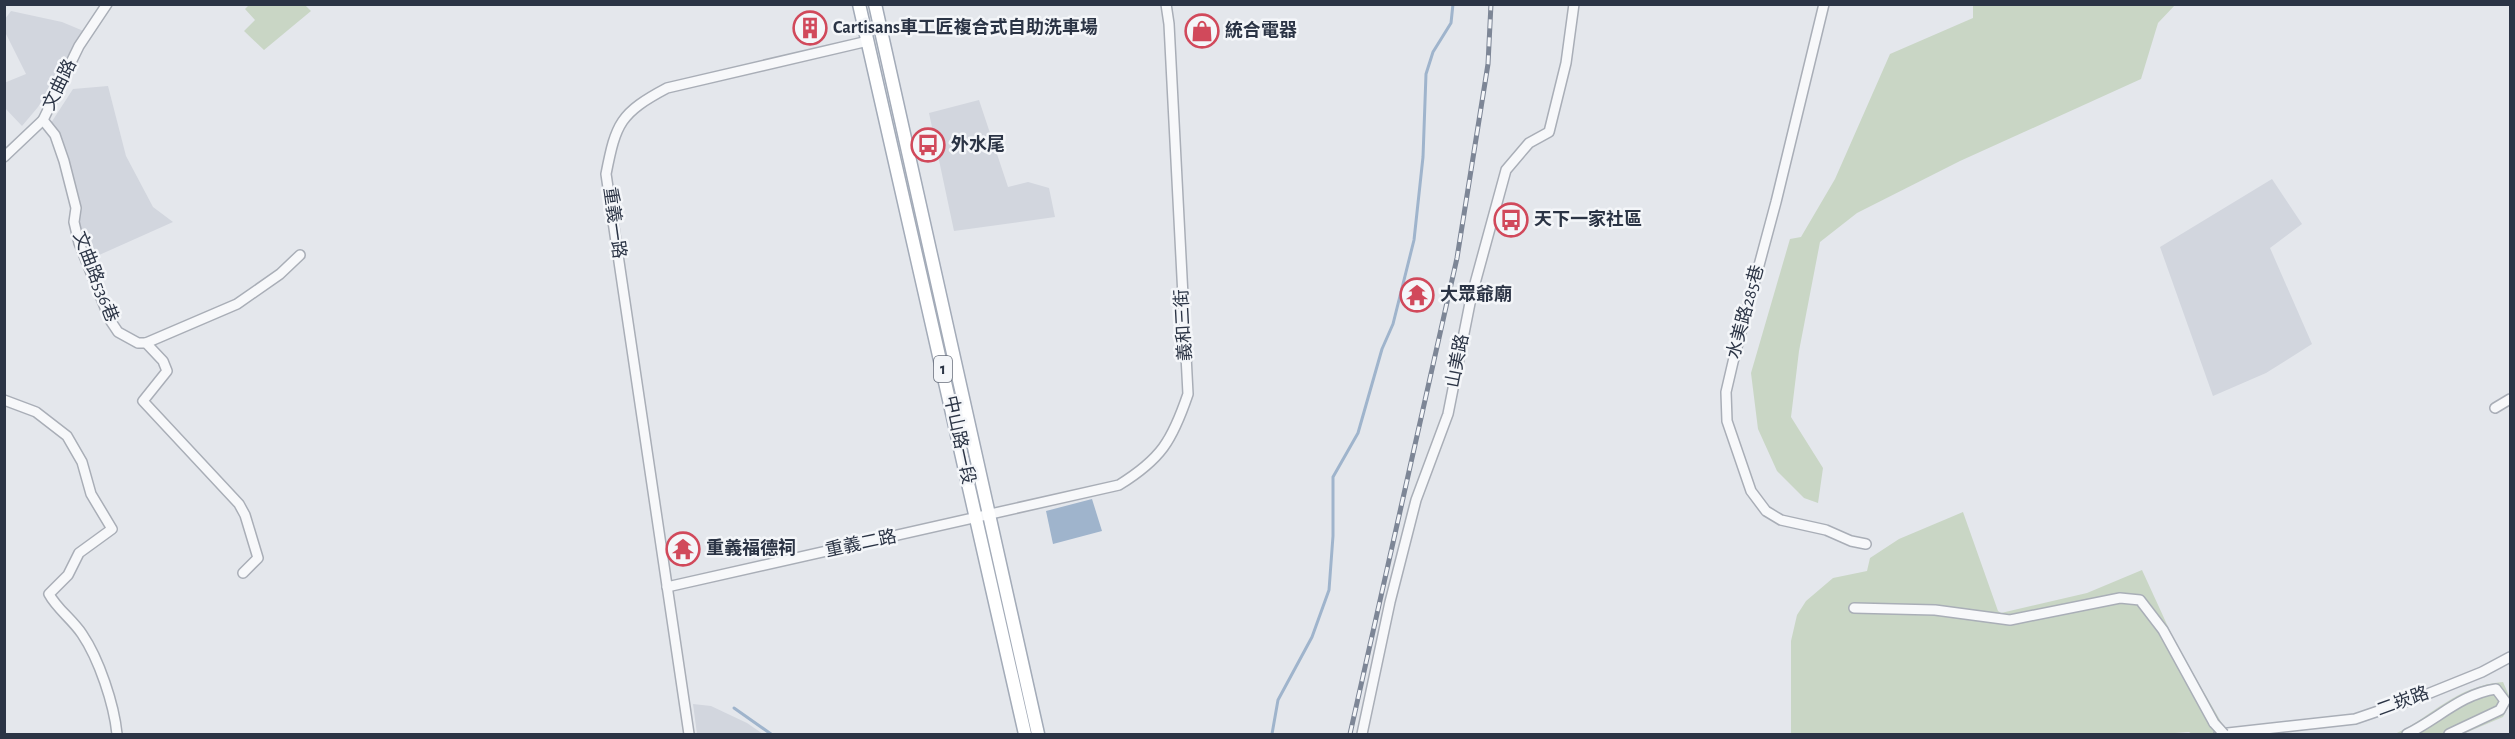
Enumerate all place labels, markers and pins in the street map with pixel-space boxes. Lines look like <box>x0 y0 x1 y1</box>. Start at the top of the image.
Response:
building icon: Cartisans車工匠複合式自助洗車場 <box>792 10 828 46</box>
shop icon: 統合電器 <box>1184 13 1220 49</box>
place label: Cartisans車工匠複合式自助洗車場 <box>833 17 1098 37</box>
place label: 統合電器 <box>1225 20 1297 40</box>
bus stop icon: 外水尾 <box>910 127 946 163</box>
place label: 外水尾 <box>951 134 1005 154</box>
bus stop icon: 天下一家社區 <box>1493 202 1529 238</box>
place label: 天下一家社區 <box>1534 209 1642 229</box>
temple icon: 大眾爺廟 <box>1399 277 1435 313</box>
place label: 大眾爺廟 <box>1440 284 1512 304</box>
temple icon: 重義福德祠 <box>665 531 701 567</box>
place label: 重義福德祠 <box>706 538 796 558</box>

